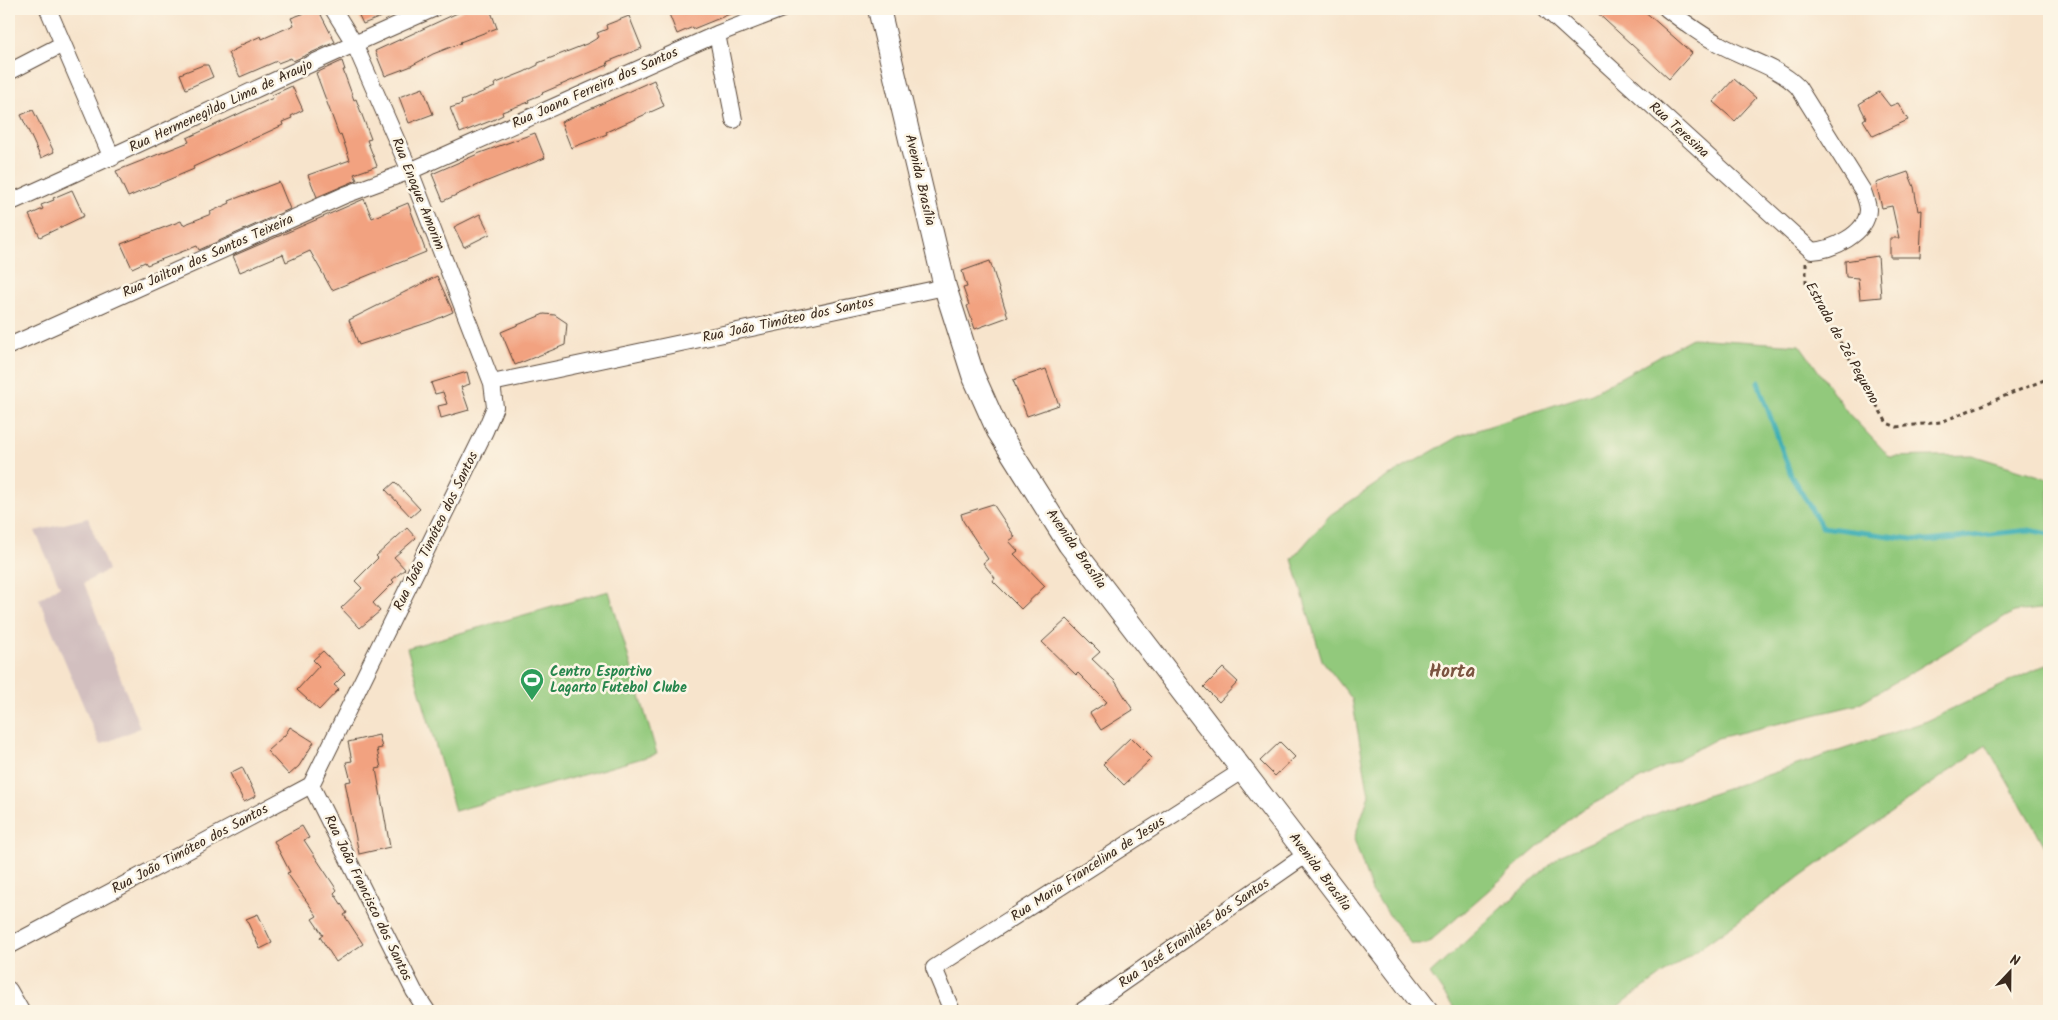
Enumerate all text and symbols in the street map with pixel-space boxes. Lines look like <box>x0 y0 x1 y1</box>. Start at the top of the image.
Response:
street label: Rua Joana Ferreira dos Santos <box>508 41 682 135</box>
street label: Rua Hermenegildo Lima de Araujo <box>125 54 317 158</box>
street label: Rua Teresina <box>1644 97 1714 163</box>
street label: Avenida Brasília <box>899 132 941 228</box>
street label: Rua Enoque Amorim <box>385 134 451 254</box>
street label: Rua Jailton dos Santos Teixeira <box>119 208 297 304</box>
street label: Estrada de Zé Pequeno <box>1799 278 1885 408</box>
street label: Rua João Timóteo dos Santos <box>700 291 876 349</box>
street label: Rua João Timóteo dos Santos <box>388 448 484 614</box>
street label: Avenida Brasília <box>1040 504 1112 594</box>
district label: Horta <box>1429 657 1475 687</box>
place label: Centro Esportivo Lagarto Futebol Clube <box>550 661 687 699</box>
sports icon: Centro Esportivo Lagarto Futebol Clube <box>519 667 545 701</box>
street label: Rua João Timóteo dos Santos <box>108 798 272 900</box>
street label: Rua João Francisco dos Santos <box>318 811 418 985</box>
street label: Rua Maria Francelina de Jesus <box>1006 811 1170 927</box>
street label: Avenida Brasília <box>1283 828 1357 916</box>
street label: Rua José Eronildes dos Santos <box>1114 872 1274 994</box>
north arrow <box>1986 948 2036 998</box>
text: N <box>2006 949 2023 973</box>

